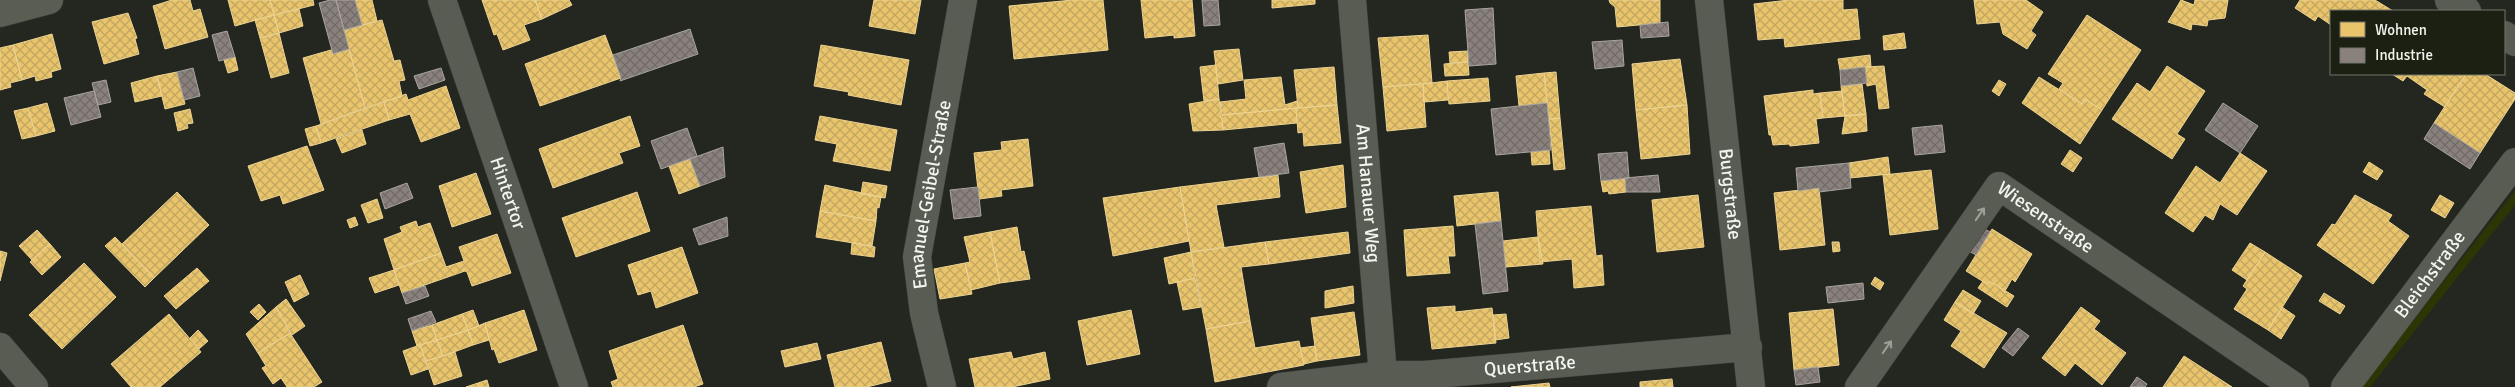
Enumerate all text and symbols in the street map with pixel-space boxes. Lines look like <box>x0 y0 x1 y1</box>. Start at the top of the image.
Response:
legend <box>2330 10 2505 75</box>
text: Wohnen <box>2375 21 2427 39</box>
text: Industrie <box>2375 46 2433 64</box>
street label: Emanuel-Geibel-Straße <box>905 98 957 291</box>
street label: Am Hanauer Weg <box>1350 123 1386 264</box>
street label: Burgstraße <box>1713 147 1747 241</box>
street label: Hintertor <box>484 154 531 233</box>
street label: Wiesenstraße <box>1992 176 2098 259</box>
one-way arrow <box>1975 207 1985 221</box>
street label: Bleichstraße <box>2389 226 2471 323</box>
one-way arrow <box>1882 340 1892 354</box>
street label: Querstraße <box>1483 350 1577 382</box>

